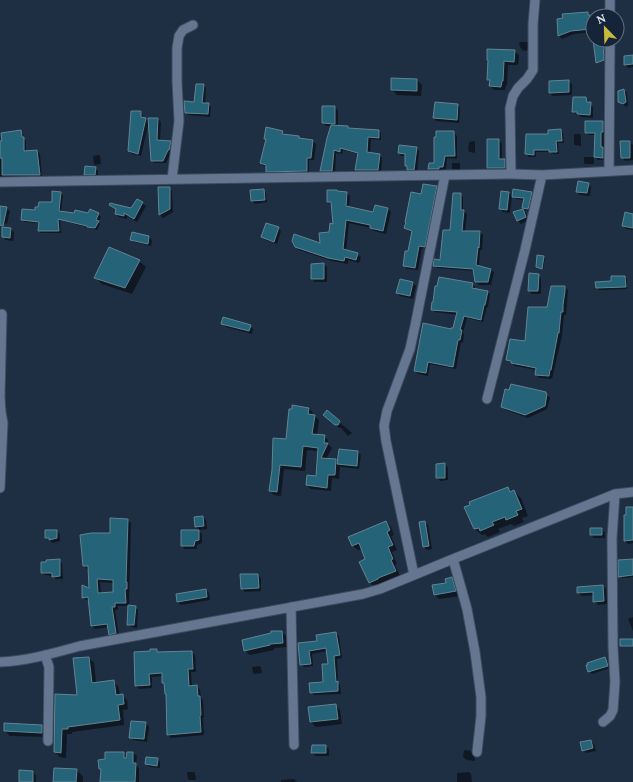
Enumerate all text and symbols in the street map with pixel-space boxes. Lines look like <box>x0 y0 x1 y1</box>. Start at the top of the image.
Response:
north arrow <box>585 8 625 48</box>
text: N <box>594 10 608 27</box>

